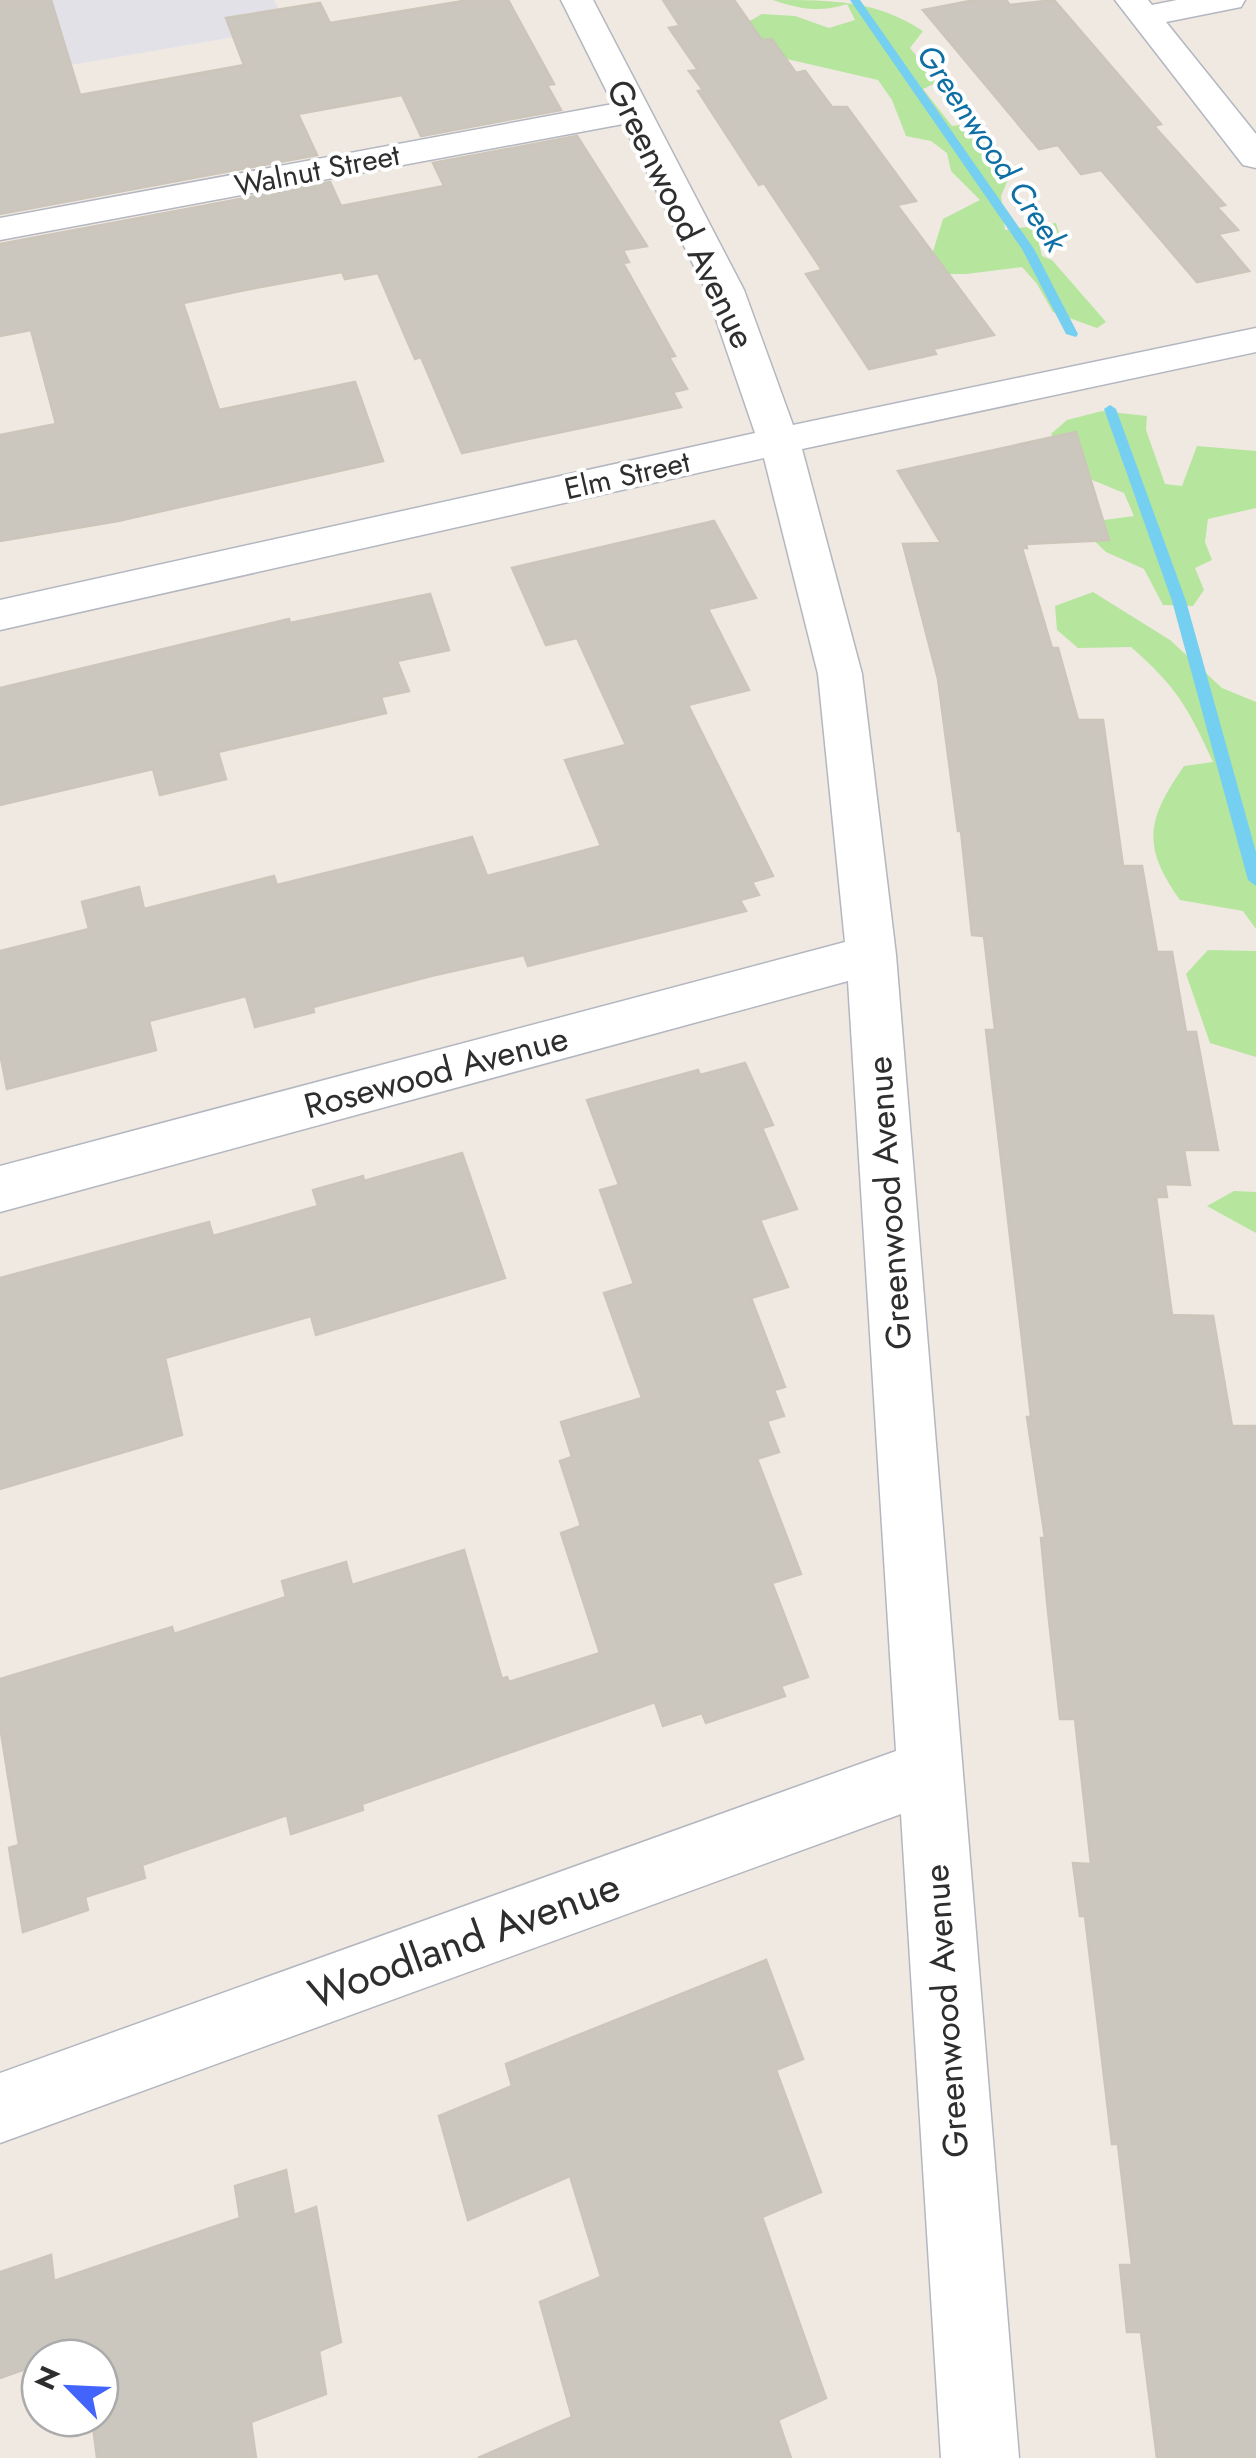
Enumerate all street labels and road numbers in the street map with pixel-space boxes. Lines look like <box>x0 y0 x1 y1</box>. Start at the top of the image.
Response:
street label: Greenwood Avenue <box>594 71 768 357</box>
street label: Walnut Street <box>231 133 404 207</box>
street label: Elm Street <box>560 440 695 510</box>
street label: Rosewood Avenue <box>299 1013 573 1131</box>
street label: Greenwood Avenue <box>854 1055 924 1351</box>
street label: Woodland Avenue <box>300 1855 628 2025</box>
street label: Greenwood Avenue <box>911 1863 981 2159</box>

